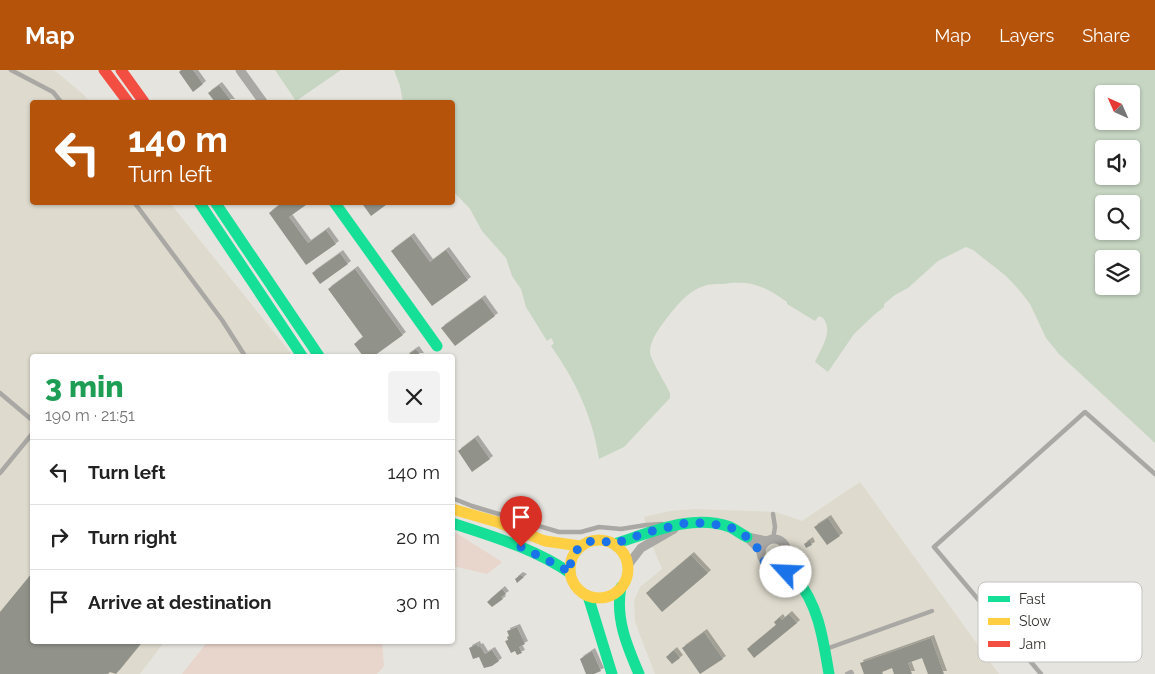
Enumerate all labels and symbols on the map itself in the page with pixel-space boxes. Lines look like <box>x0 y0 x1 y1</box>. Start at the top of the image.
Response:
north arrow <box>1095 85 1140 130</box>
pin <box>500 496 542 547</box>
position arrow <box>759 545 811 597</box>
legend <box>978 582 1142 662</box>
text: Fast <box>1019 591 1046 607</box>
text: Slow <box>1019 613 1051 629</box>
text: Jam <box>1019 636 1046 652</box>

